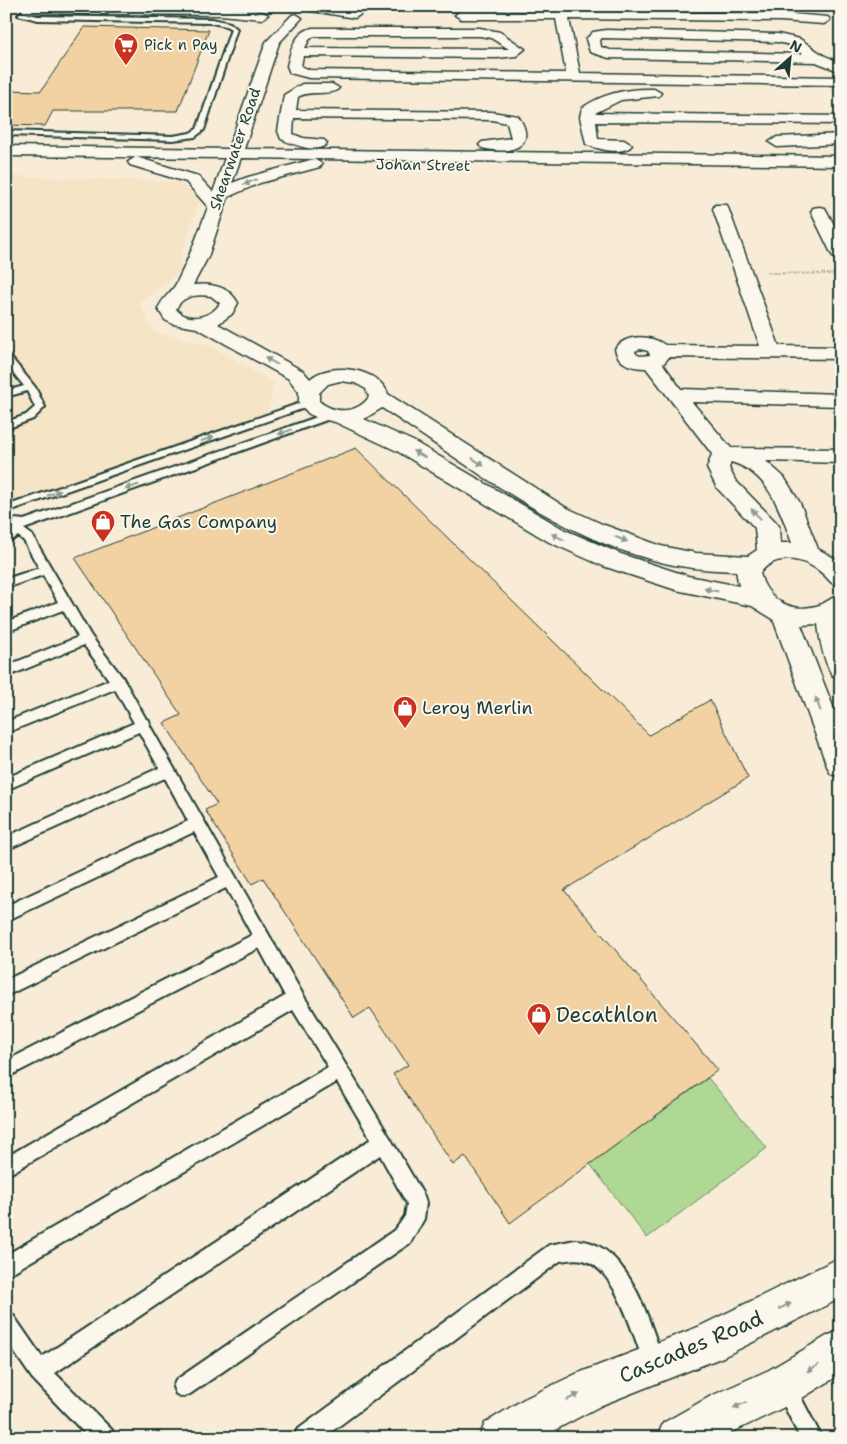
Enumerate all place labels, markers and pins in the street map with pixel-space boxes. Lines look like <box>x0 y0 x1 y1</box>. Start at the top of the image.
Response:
supermarket icon: Pick n Pay <box>113 32 139 66</box>
place label: Pick n Pay <box>144 35 218 55</box>
shop icon: The Gas Company <box>90 509 116 543</box>
place label: The Gas Company <box>120 510 277 534</box>
shop icon: Leroy Merlin <box>392 695 418 729</box>
place label: Leroy Merlin <box>422 696 532 720</box>
place label: Decathlon <box>556 1001 658 1029</box>
shop icon: Decathlon <box>526 1002 552 1036</box>

